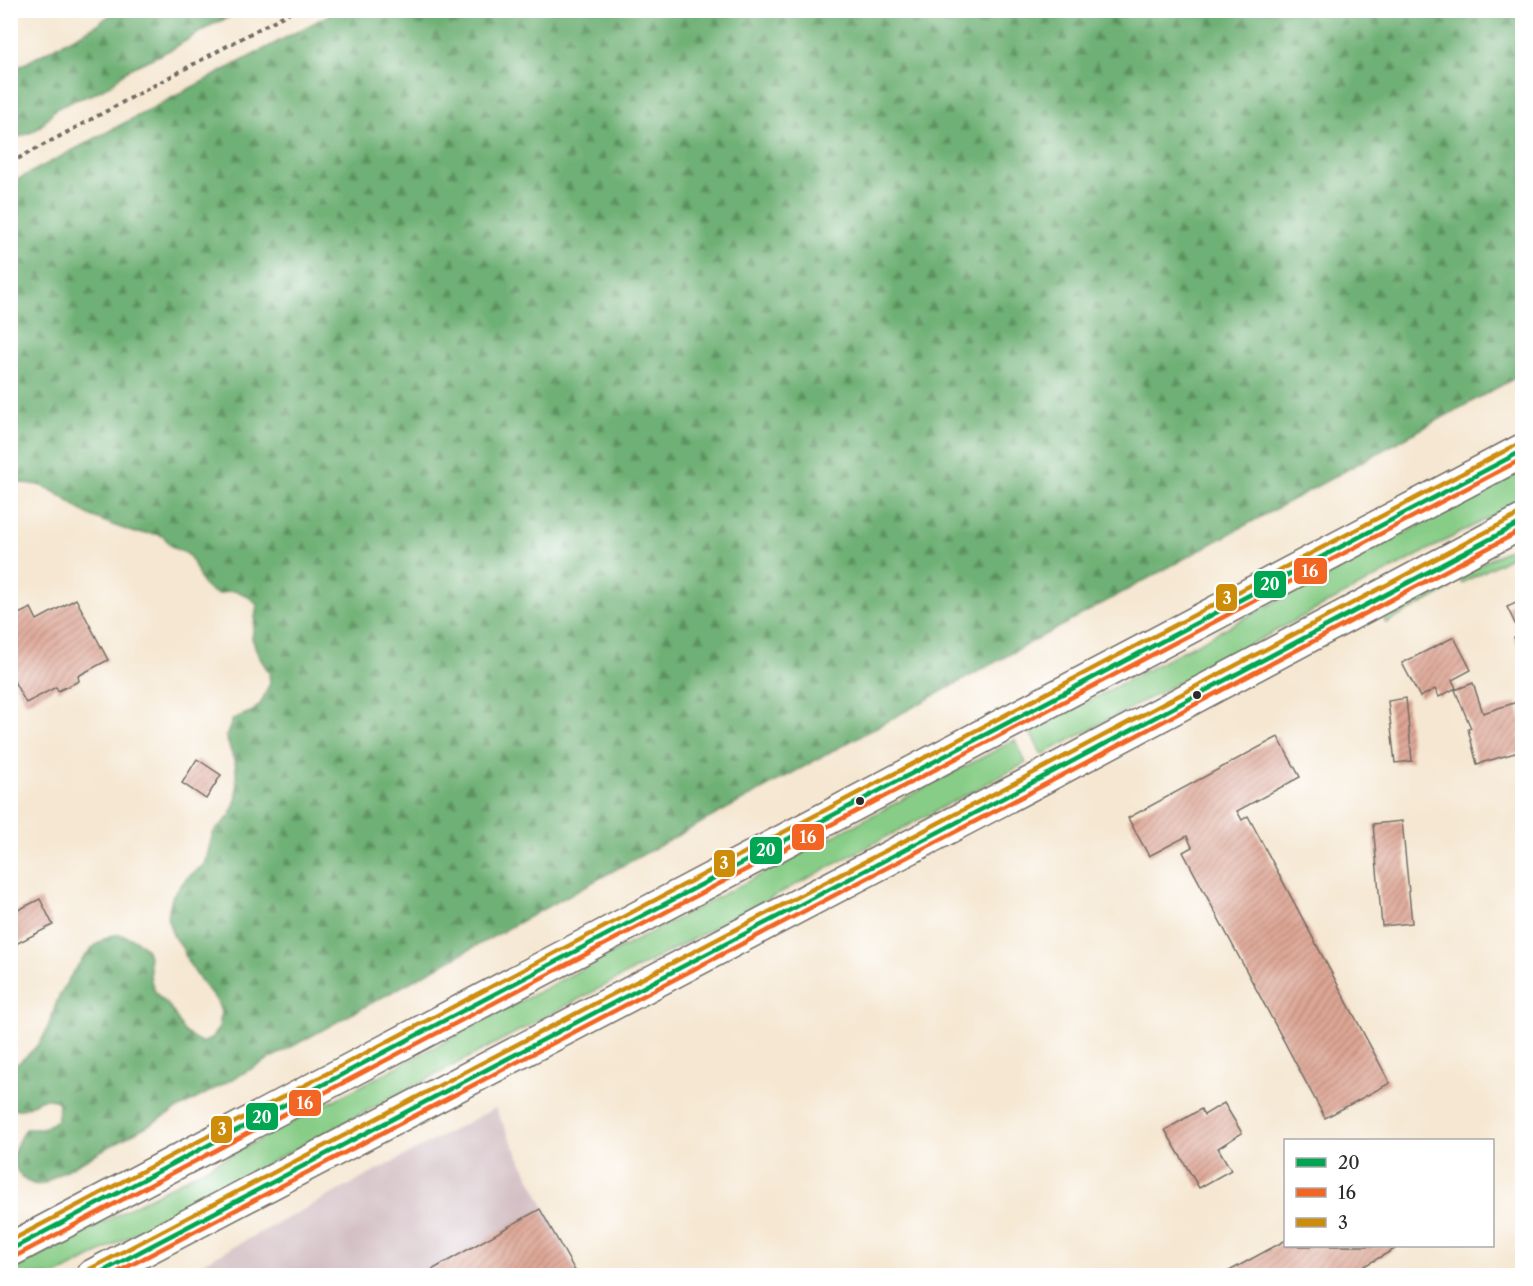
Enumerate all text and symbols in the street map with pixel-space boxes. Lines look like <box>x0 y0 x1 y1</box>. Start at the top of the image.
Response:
line badge: 16 <box>1293 557 1328 585</box>
text: 16 <box>1302 561 1319 581</box>
line badge: 20 <box>1253 570 1287 599</box>
text: 20 <box>1260 574 1280 594</box>
line badge: 3 <box>1215 583 1238 612</box>
text: 3 <box>1222 588 1232 608</box>
unlabelled marker <box>1191 689 1203 701</box>
unlabelled marker <box>854 795 866 807</box>
line badge: 16 <box>791 823 825 851</box>
text: 16 <box>800 827 817 847</box>
line badge: 20 <box>749 836 783 865</box>
text: 20 <box>756 840 776 860</box>
line badge: 3 <box>713 849 736 878</box>
text: 3 <box>719 853 729 873</box>
line badge: 16 <box>288 1089 322 1117</box>
text: 16 <box>297 1093 314 1113</box>
line badge: 20 <box>245 1102 279 1131</box>
text: 20 <box>252 1107 272 1127</box>
line badge: 3 <box>210 1115 233 1144</box>
text: 3 <box>217 1119 227 1139</box>
legend <box>1284 1139 1494 1247</box>
text: 20 <box>1338 1152 1360 1174</box>
text: 16 <box>1338 1182 1356 1204</box>
text: 3 <box>1338 1212 1348 1234</box>

